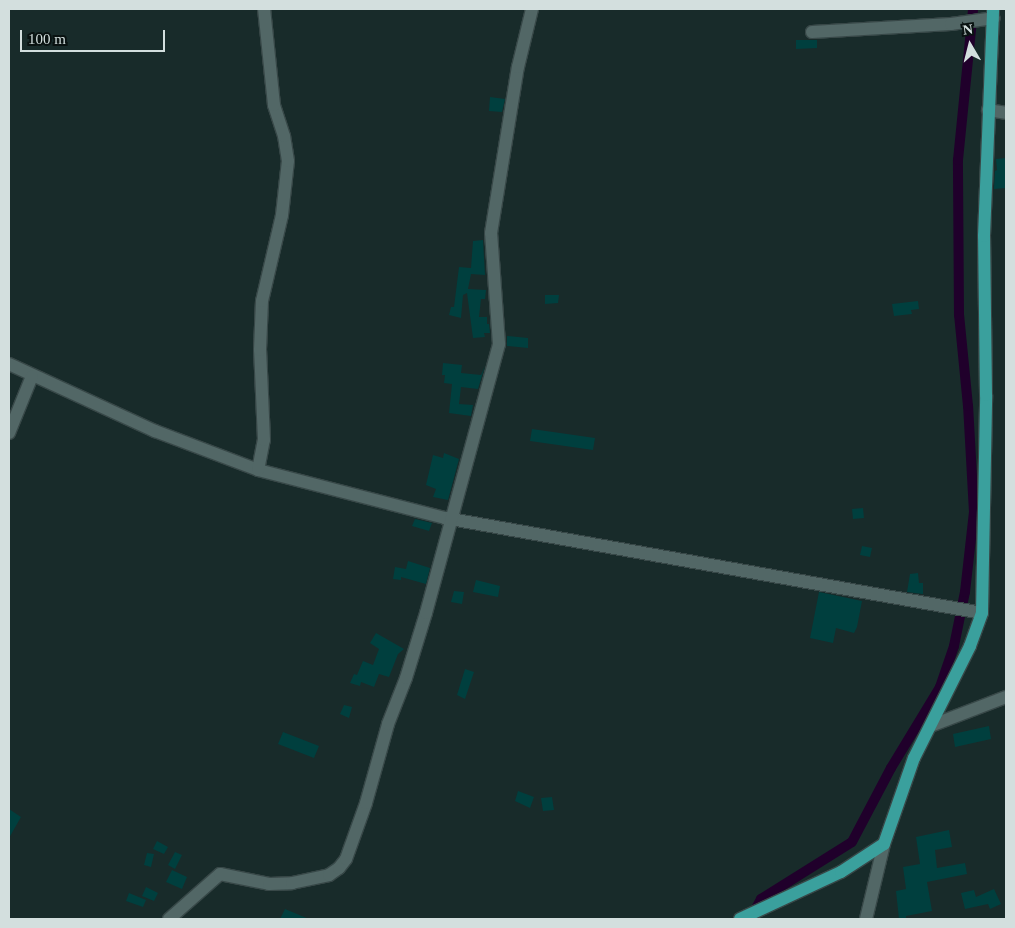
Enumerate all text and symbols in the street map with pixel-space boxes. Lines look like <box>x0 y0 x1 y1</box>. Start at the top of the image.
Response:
scale bar <box>22 20 168 52</box>
north arrow <box>945 20 995 70</box>
text: N <box>962 22 974 38</box>
text: 100 m <box>28 31 66 47</box>

